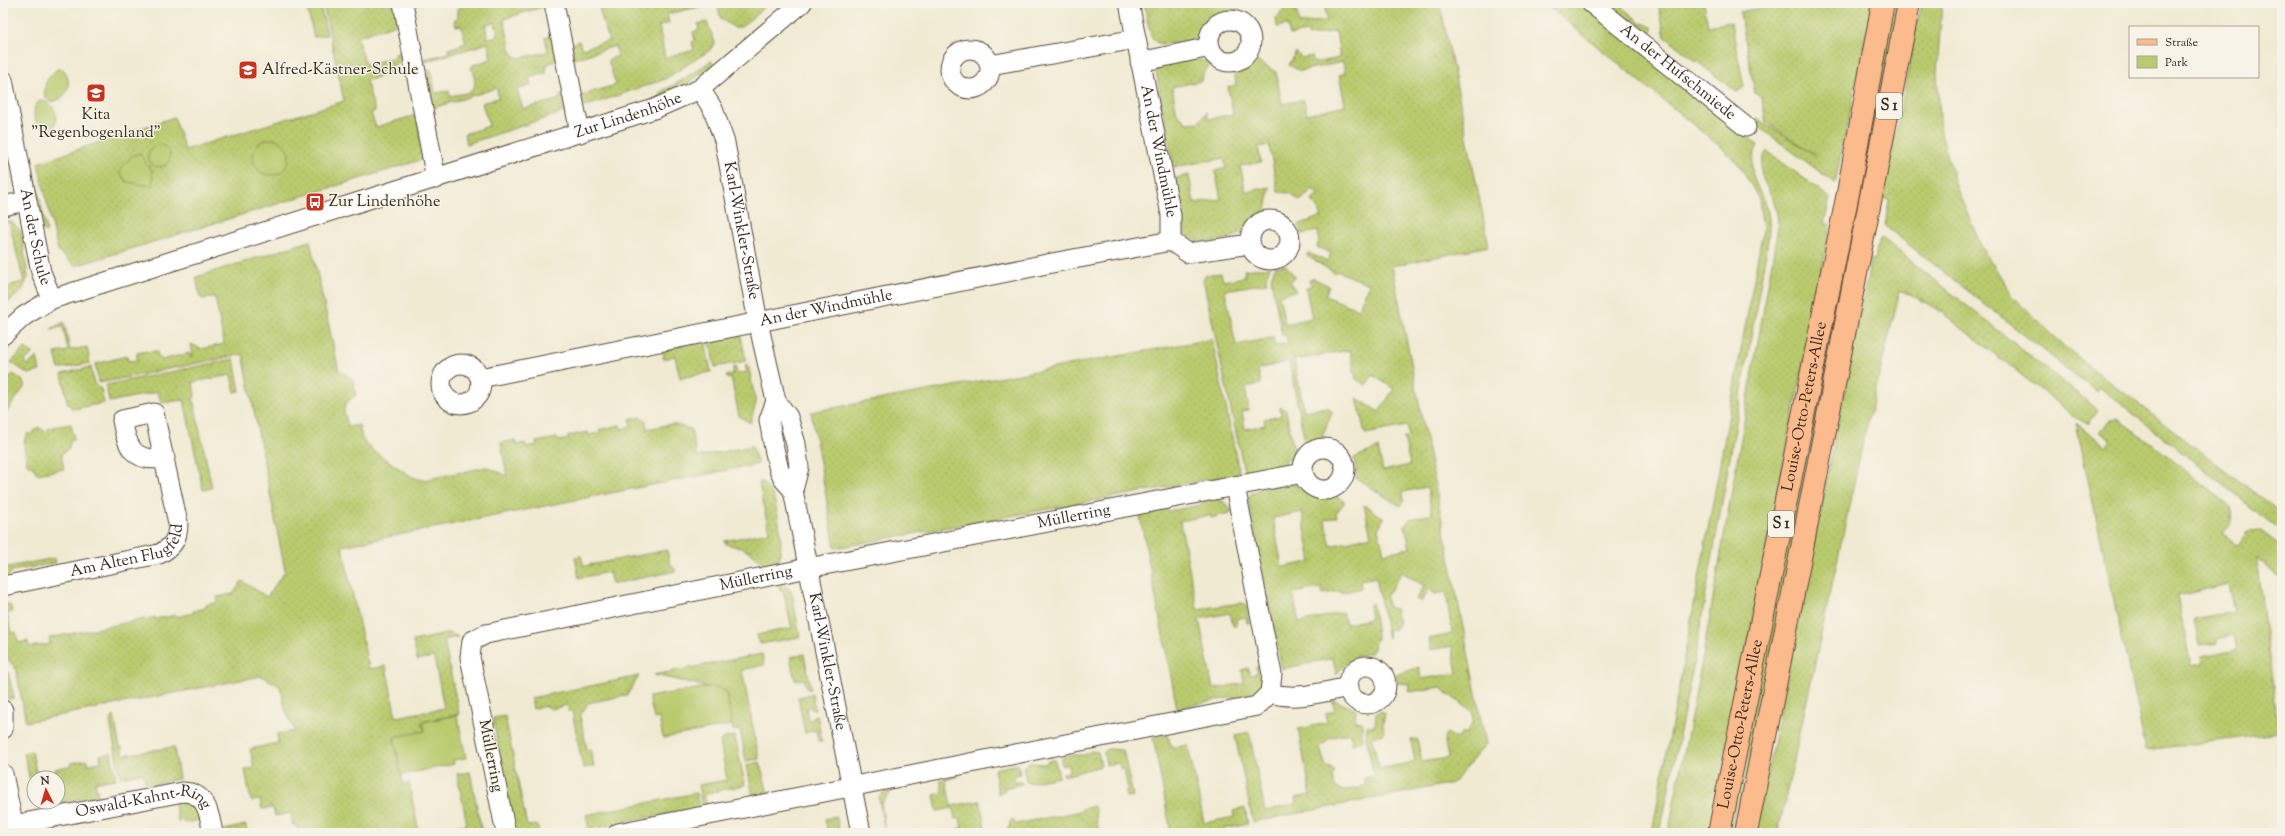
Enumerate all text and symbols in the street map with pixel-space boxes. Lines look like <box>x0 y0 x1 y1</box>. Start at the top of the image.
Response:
street label: An der Hufschmiede <box>1614 19 1741 126</box>
legend <box>2129 26 2259 78</box>
text: Straße <box>2165 34 2199 52</box>
text: Park <box>2165 54 2188 72</box>
school or university icon: Alfred-Kästner-Schule <box>237 59 259 81</box>
place label: Alfred-Kästner-Schule <box>262 59 419 82</box>
school or university icon: Kita "Regenbogenland" <box>85 82 107 104</box>
street label: An der Windmühle <box>1134 83 1183 220</box>
street label: Zur Lindenhöhe <box>572 87 686 145</box>
road number: S 1 <box>1876 93 1902 119</box>
place label: Kita "Regenbogenland" <box>31 104 161 145</box>
street label: Karl-Winkler-Straße <box>717 160 765 301</box>
street label: An der Schule <box>13 186 57 289</box>
bus stop icon: Zur Lindenhöhe <box>304 191 326 213</box>
place label: Zur Lindenhöhe <box>329 191 441 214</box>
street label: An der Windmühle <box>758 284 894 333</box>
street label: Louise-Otto-Peters-Allee <box>1777 320 1833 493</box>
street label: Müllerring <box>1036 499 1113 535</box>
road number: S 1 <box>1768 511 1794 537</box>
street label: Am Alten Flugfeld <box>68 523 190 583</box>
street label: Müllerring <box>718 560 795 597</box>
street label: Karl-Winkler-Straße <box>802 591 852 732</box>
street label: Louise-Otto-Peters-Allee <box>1713 637 1769 811</box>
street label: Müllerring <box>472 718 508 794</box>
north arrow <box>26 770 66 810</box>
text: N <box>39 773 51 789</box>
text: Oswald-Kahnt-Ring <box>74 780 217 824</box>
street label: Oswald-Kahnt-Ring <box>69 804 209 824</box>

